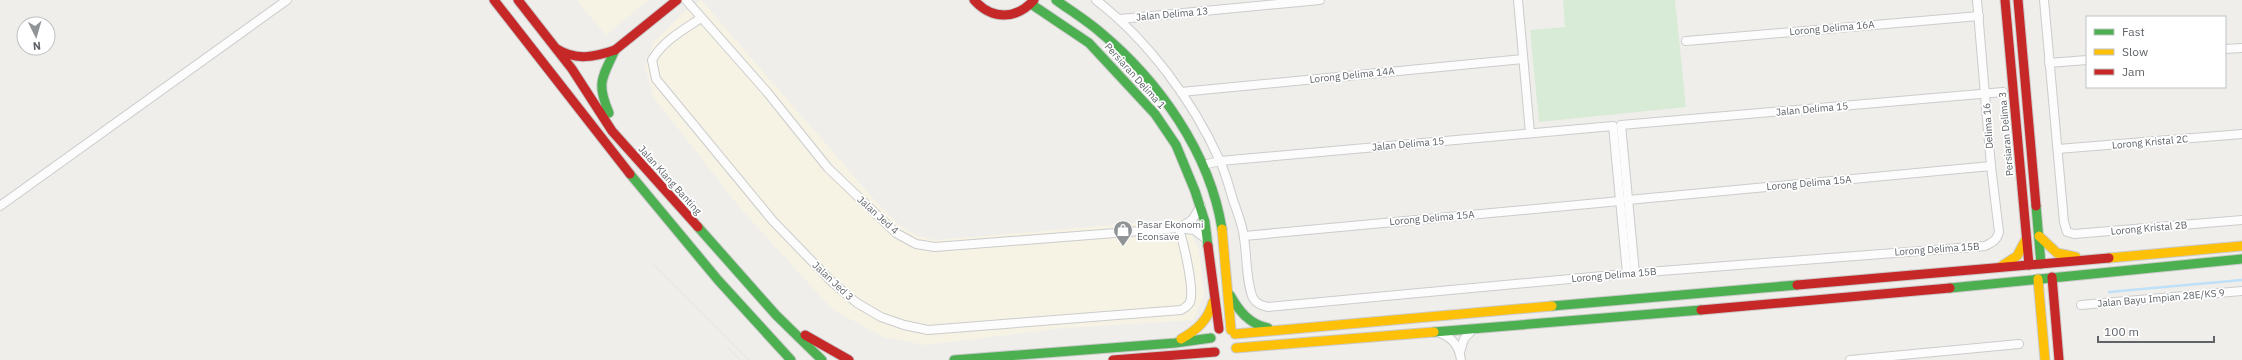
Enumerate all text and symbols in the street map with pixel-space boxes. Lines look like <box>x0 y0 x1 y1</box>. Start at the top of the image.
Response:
street label: Jalan Delima 13 <box>1135 4 1209 24</box>
north arrow <box>16 16 56 56</box>
legend <box>2086 16 2226 88</box>
street label: Lorong Delima 16A <box>1789 18 1876 38</box>
text: Fast <box>2122 24 2145 39</box>
text: N <box>32 39 41 53</box>
street label: Persiaran Delima 1 <box>1102 40 1168 112</box>
text: Slow <box>2122 44 2148 59</box>
street label: Lorong Delima 14A <box>1309 64 1396 86</box>
text: Jam <box>2122 64 2145 79</box>
street label: Persiaran Delima 3 <box>1996 91 2016 177</box>
street label: Jalan Delima 15 <box>1775 99 1849 119</box>
street label: Delima 16 <box>1980 103 1996 149</box>
street label: Lorong Kristal 2C <box>2111 132 2189 152</box>
street label: Jalan Delima 15 <box>1371 134 1445 154</box>
street label: Jalan Klang Banting <box>635 143 705 218</box>
street label: Lorong Delima 15A <box>1766 173 1853 193</box>
street label: Jalan Jed 4 <box>855 193 901 237</box>
street label: Lorong Delima 15A <box>1389 208 1476 228</box>
place label: Pasar Ekonomi Econsave <box>1137 218 1204 243</box>
street label: Lorong Kristal 2B <box>2110 218 2188 238</box>
shop icon: Pasar Ekonomi Econsave <box>1112 219 1134 247</box>
street label: Lorong Delima 15B <box>1894 240 1980 258</box>
street label: Jalan Jed 3 <box>810 259 856 303</box>
street label: Lorong Delima 15B <box>1571 265 1657 285</box>
street label: Jalan Bayu Impian 28E/KS 9 <box>2097 286 2225 310</box>
scale bar <box>2098 318 2214 344</box>
text: 100 m <box>2104 324 2139 339</box>

